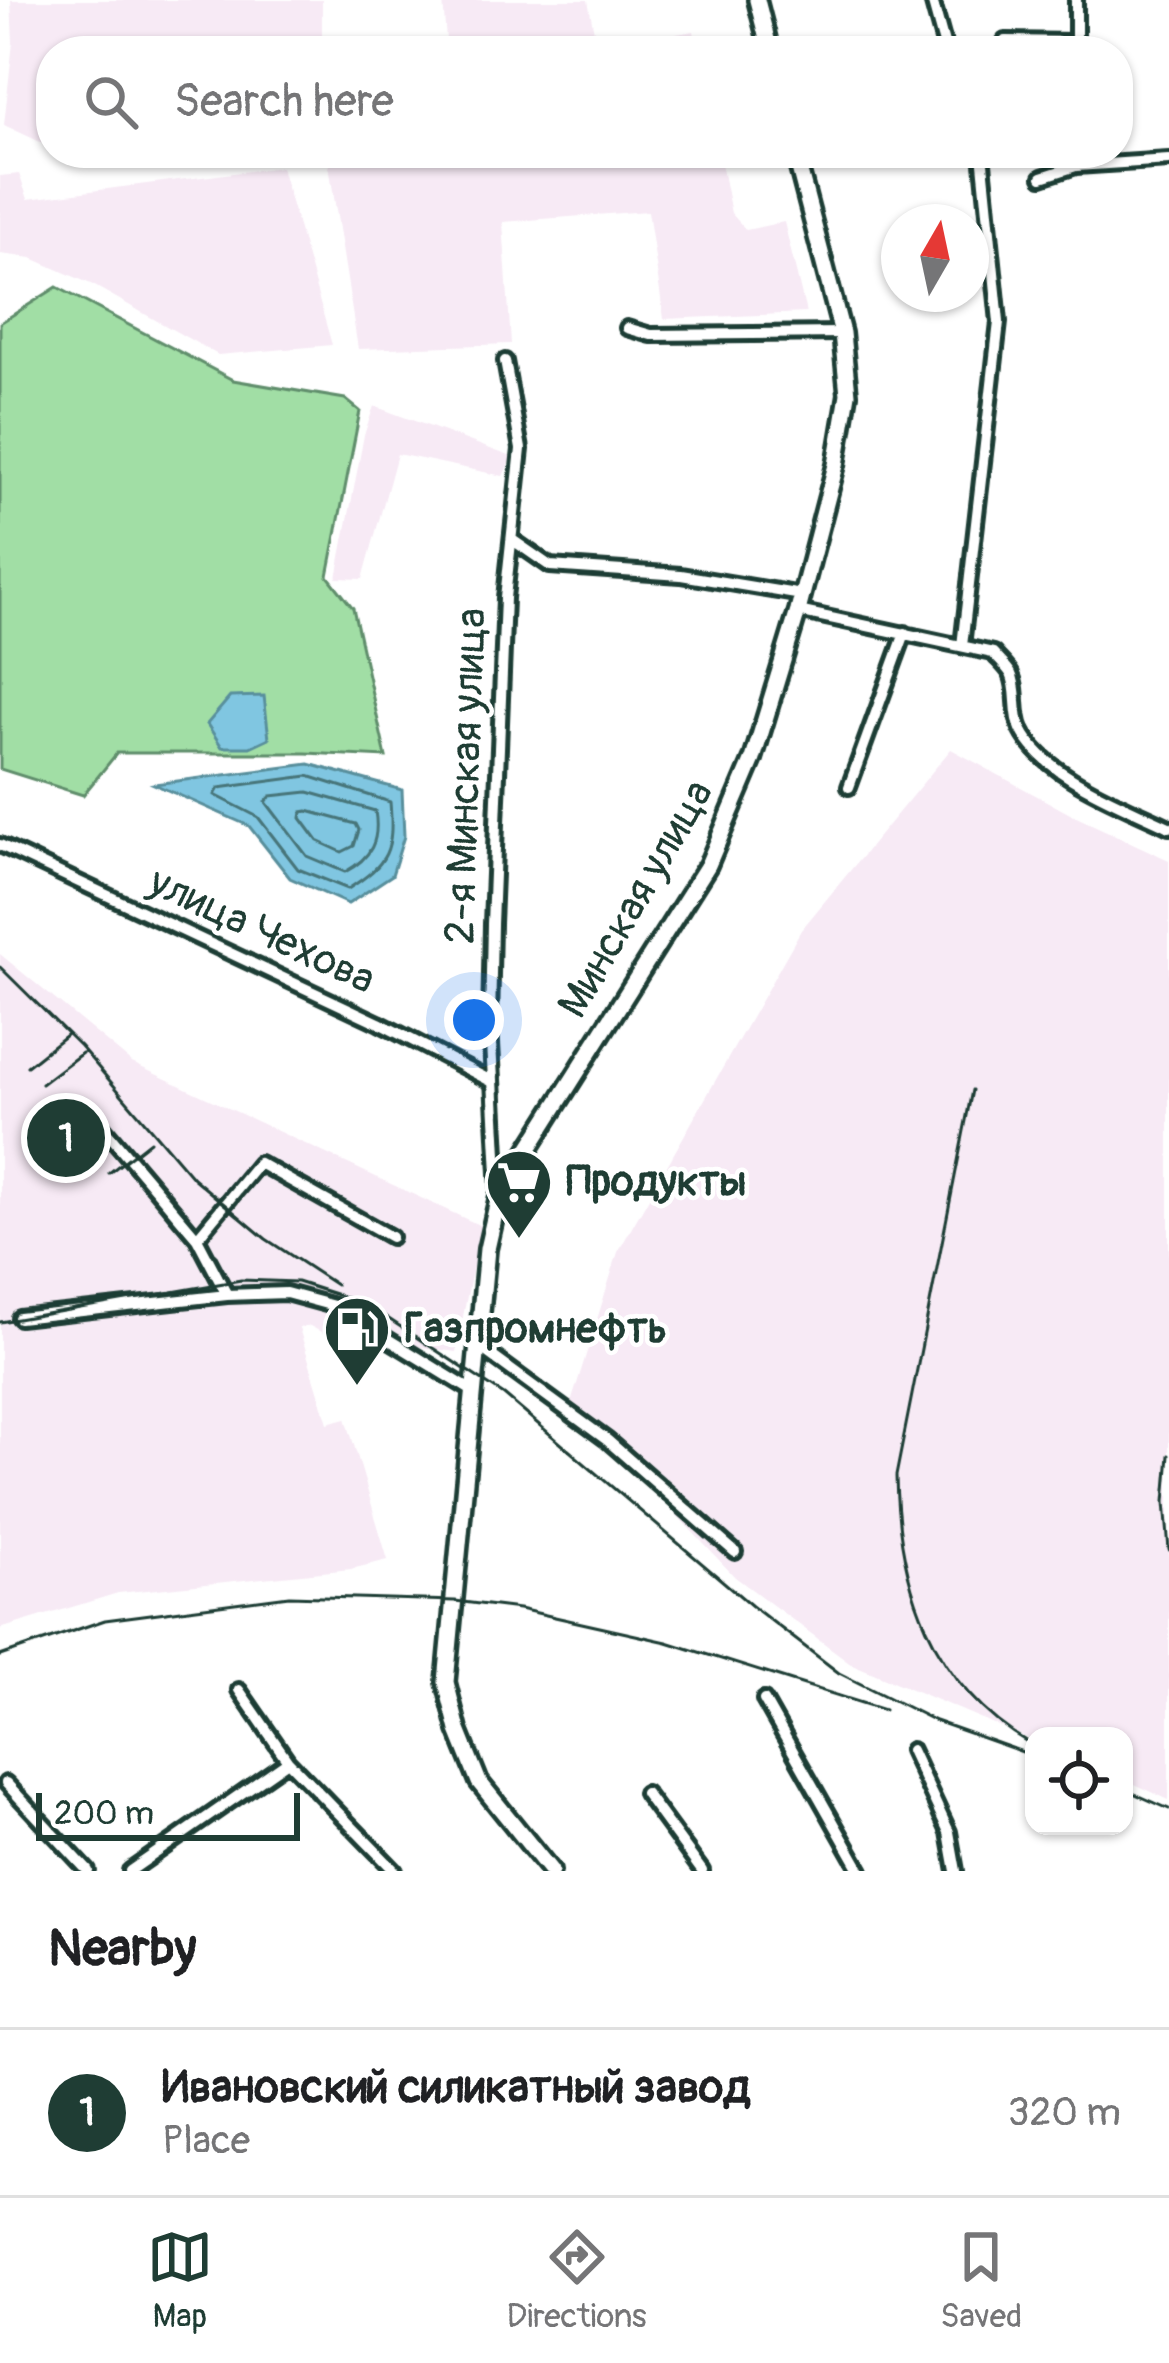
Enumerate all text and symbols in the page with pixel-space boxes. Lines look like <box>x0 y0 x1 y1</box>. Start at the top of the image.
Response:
search box <box>36 36 1133 168</box>
icon: search <box>78 69 144 135</box>
text: Search here <box>174 74 394 130</box>
north arrow <box>881 204 989 312</box>
street label: 2-я Минская улица <box>434 607 498 945</box>
street label: Минская улица <box>547 771 725 1027</box>
street label: улица Чехова <box>140 856 383 1006</box>
your location <box>444 990 504 1050</box>
pin: 1 <box>27 1093 105 1183</box>
supermarket icon: Продукты <box>484 1147 554 1241</box>
place label: Продукты <box>566 1156 746 1208</box>
fuel station icon: Газпромнефть <box>322 1294 392 1388</box>
place label: Газпромнефть <box>404 1303 667 1355</box>
map controls <box>1025 1727 1133 1835</box>
button: locate <box>1025 1727 1133 1835</box>
scale bar <box>36 1787 300 1840</box>
text: 200 m <box>54 1793 154 1834</box>
text: Nearby <box>48 1917 196 1981</box>
text: Ивановский силикатный завод <box>162 2060 750 2116</box>
text: 1 <box>79 2088 95 2137</box>
text: 320 m <box>1008 2088 1121 2137</box>
text: Place <box>162 2116 250 2165</box>
tab: Map <box>147 2224 213 2337</box>
tab: Directions <box>507 2224 647 2337</box>
tab: Saved <box>940 2224 1022 2337</box>

